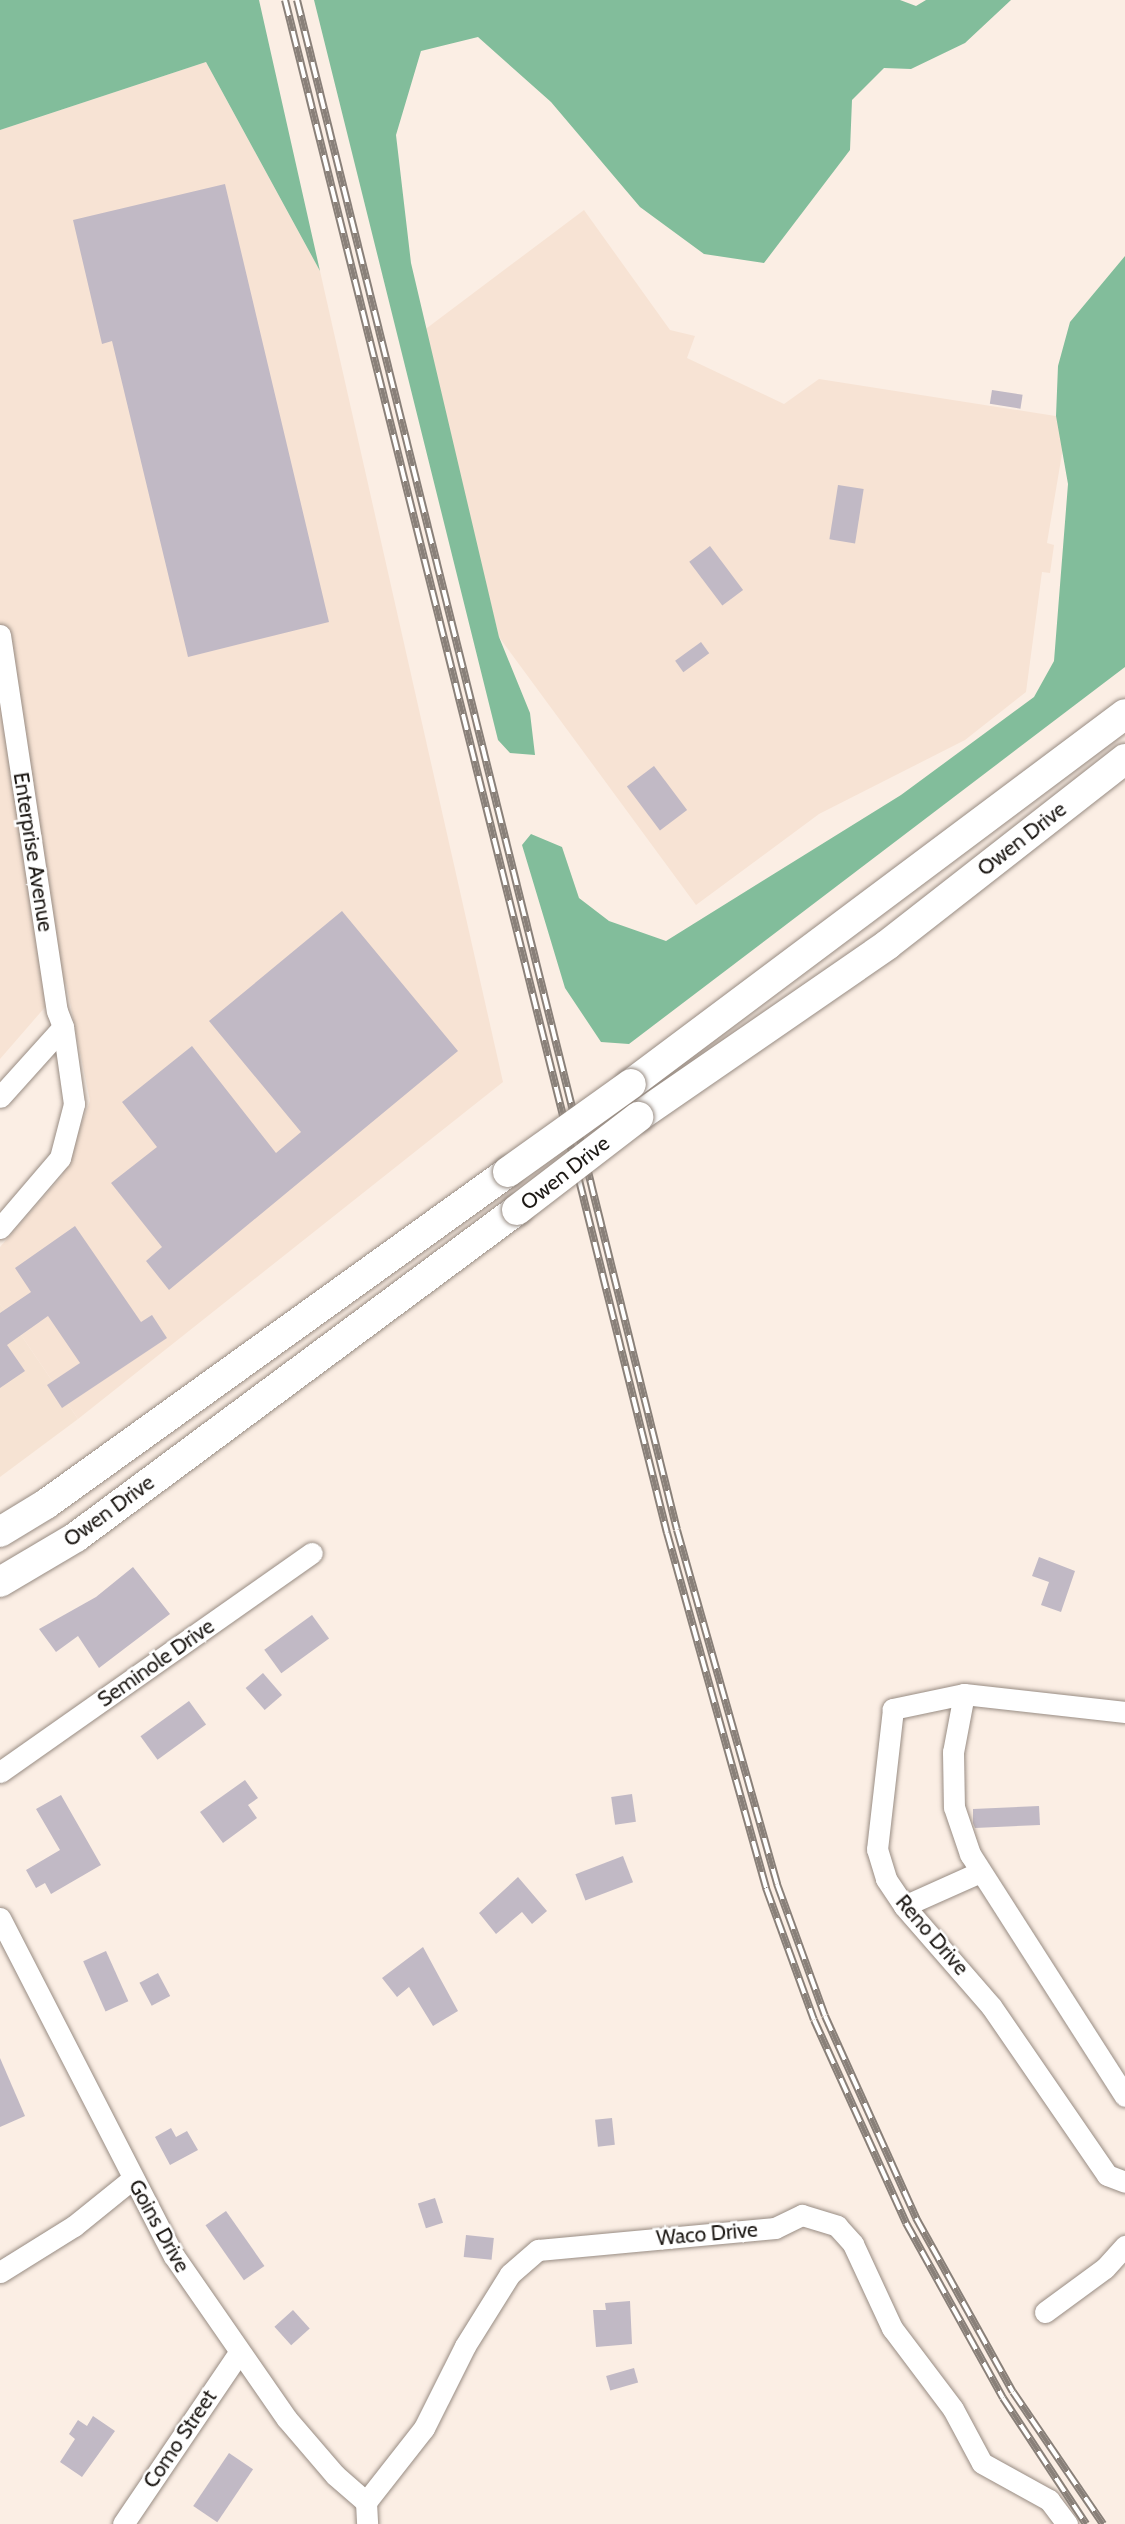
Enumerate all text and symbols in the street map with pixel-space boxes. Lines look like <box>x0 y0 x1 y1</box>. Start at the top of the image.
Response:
street label: Enterprise Avenue <box>8 771 58 933</box>
street label: Owen Drive <box>973 797 1071 881</box>
street label: Owen Drive <box>516 1131 614 1215</box>
street label: Owen Drive <box>59 1470 159 1552</box>
street label: Seminole Drive <box>93 1614 219 1712</box>
street label: Reno Drive <box>890 1890 974 1980</box>
street label: Goins Drive <box>123 2175 195 2277</box>
street label: Waco Drive <box>655 2217 759 2251</box>
street label: Como Street <box>138 2385 222 2493</box>

